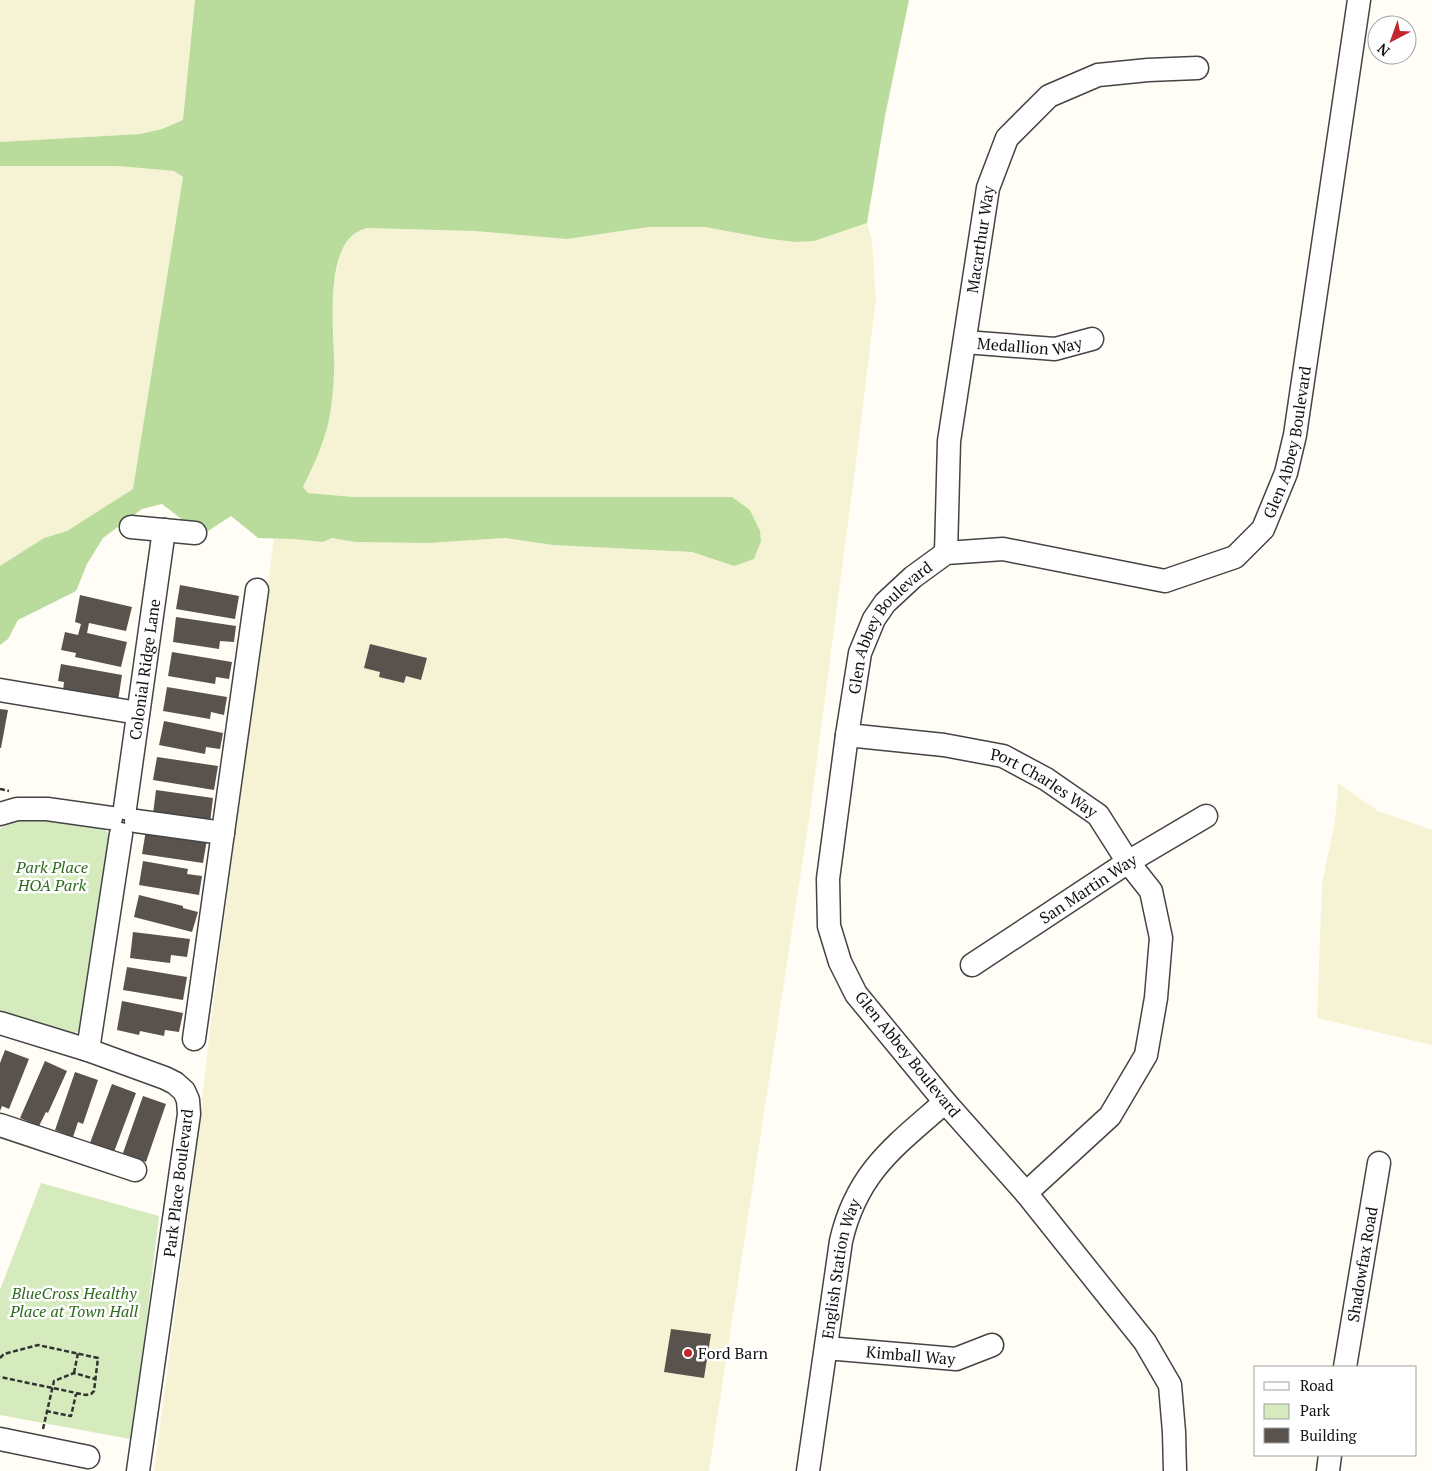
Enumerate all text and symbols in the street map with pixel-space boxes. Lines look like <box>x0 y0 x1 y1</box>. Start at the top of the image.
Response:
north arrow <box>1367 15 1417 65</box>
text: N <box>1373 39 1393 61</box>
street label: Macarthur Way <box>961 183 999 295</box>
street label: Medallion Way <box>976 331 1085 360</box>
street label: Glen Abbey Boulevard <box>1258 364 1316 522</box>
street label: Glen Abbey Boulevard <box>843 556 937 696</box>
street label: Colonial Ridge Lane <box>124 597 165 741</box>
street label: Port Charles Way <box>989 743 1103 823</box>
street label: San Martin Way <box>1035 848 1142 929</box>
park label: Park Place HOA Park <box>15 856 88 896</box>
street label: Glen Abbey Boulevard <box>850 986 966 1122</box>
street label: Park Place Boulevard <box>158 1108 198 1258</box>
street label: English Station Way <box>816 1194 866 1340</box>
street label: Shadowfax Road <box>1342 1205 1383 1324</box>
park label: BlueCross Healthy Place at Town Hall <box>9 1282 139 1322</box>
street label: Kimball Way <box>865 1340 957 1370</box>
place label: Ford Barn <box>698 1342 769 1364</box>
marker: Ford Barn <box>682 1347 694 1359</box>
legend <box>1254 1366 1417 1456</box>
text: Road <box>1300 1375 1333 1395</box>
text: Park <box>1300 1400 1330 1420</box>
text: Building <box>1300 1425 1358 1445</box>

